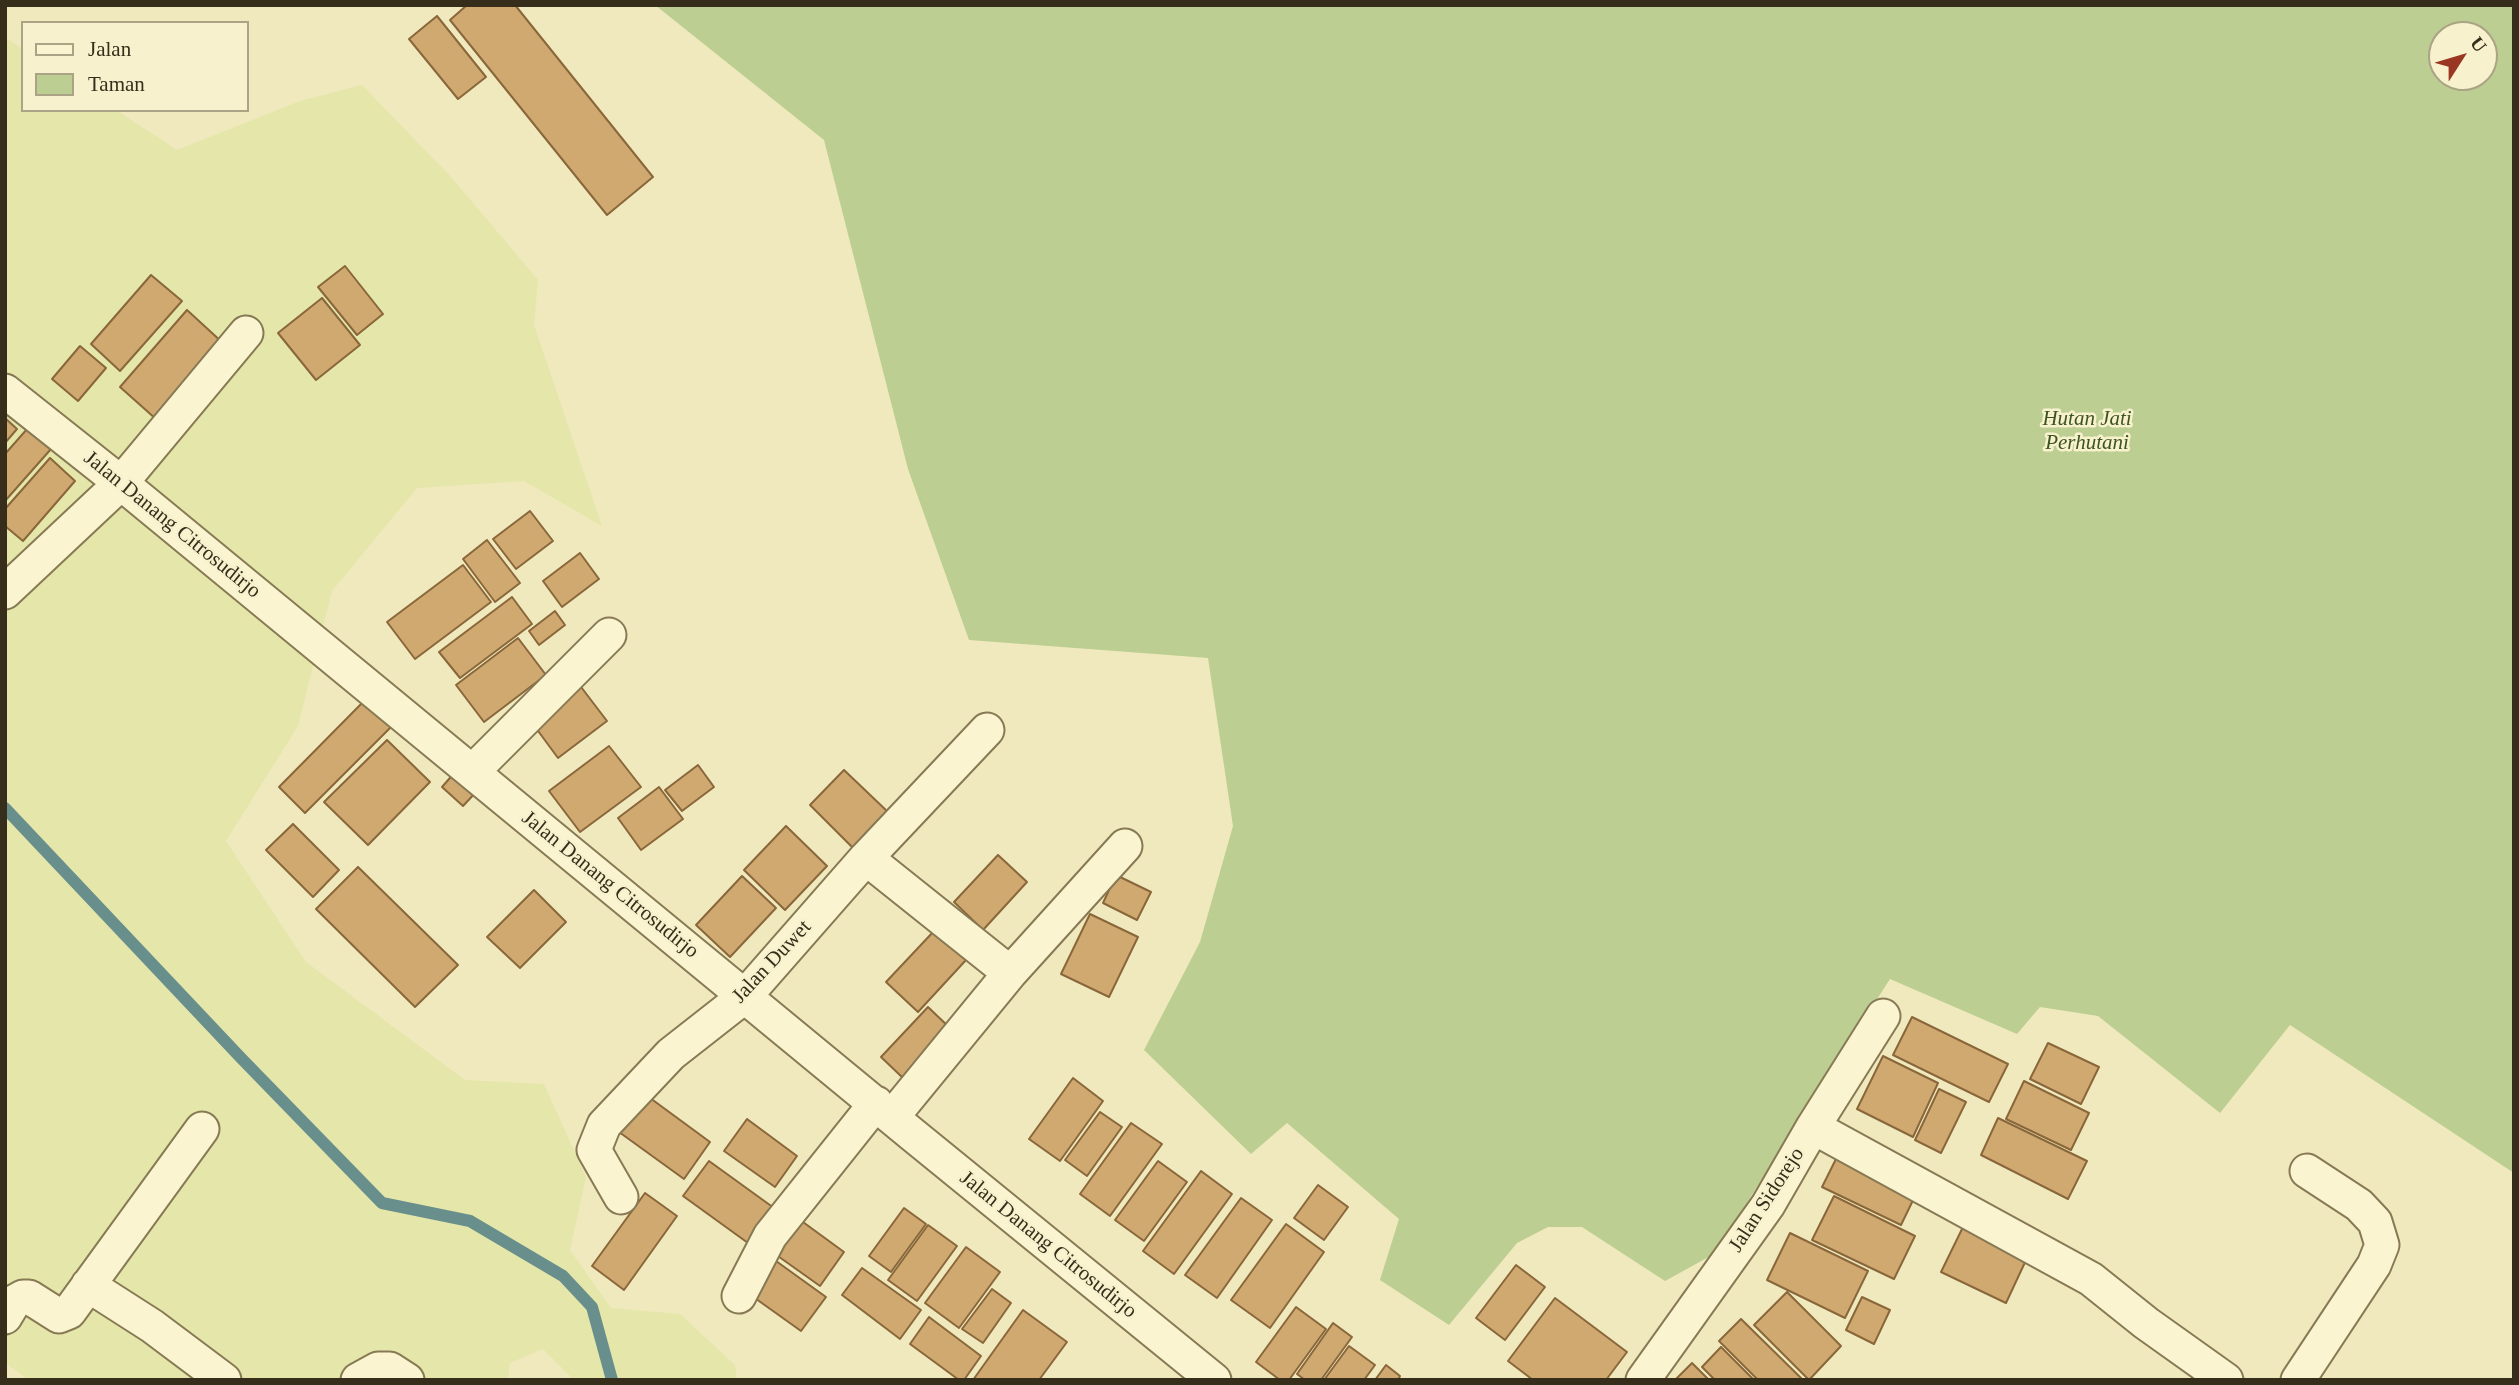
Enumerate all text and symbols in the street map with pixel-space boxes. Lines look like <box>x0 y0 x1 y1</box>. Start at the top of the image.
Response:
legend <box>21 21 248 112</box>
north arrow <box>2428 21 2498 91</box>
text: U <box>2466 32 2491 56</box>
text: Jalan <box>88 37 131 61</box>
text: Taman <box>88 72 145 96</box>
park label: Hutan Jati Perhutani <box>2042 406 2132 456</box>
street label: Jalan Danang Citrosudirjo <box>78 446 266 604</box>
street label: Jalan Danang Citrosudirjo <box>516 806 704 964</box>
street label: Jalan Duwet <box>727 915 817 1009</box>
street label: Jalan Sidorejo <box>1724 1143 1810 1257</box>
street label: Jalan Danang Citrosudirjo <box>954 1166 1142 1324</box>

